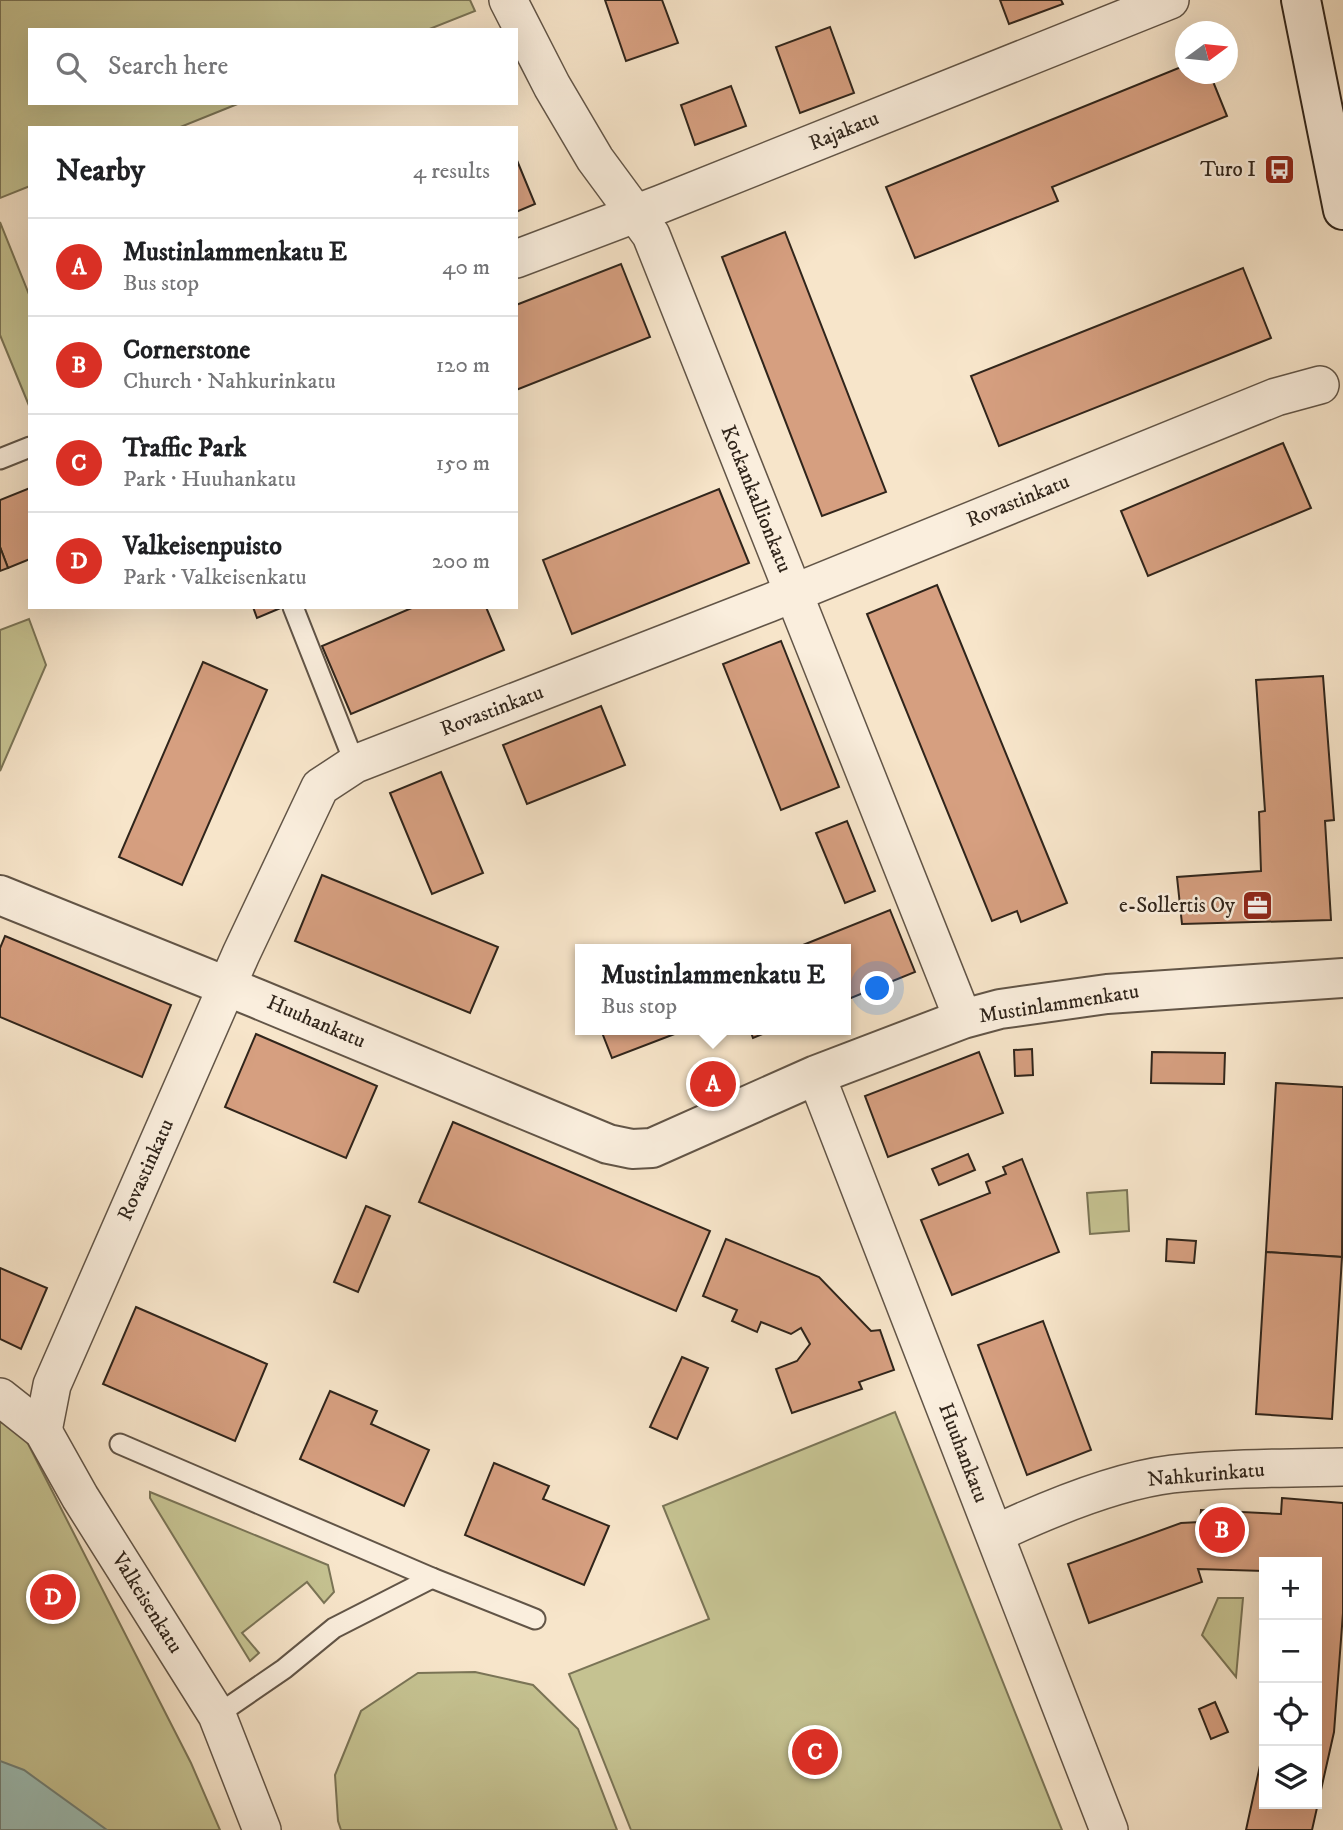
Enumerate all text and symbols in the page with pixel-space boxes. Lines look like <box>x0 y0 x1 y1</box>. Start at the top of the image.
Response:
north arrow <box>1175 21 1238 84</box>
search box <box>28 28 518 105</box>
icon: search <box>52 48 90 86</box>
text: Search here <box>108 50 228 83</box>
street label: Rajakatu <box>805 105 883 157</box>
text: Nearby <box>56 153 145 190</box>
bus stop icon: Turo I <box>1262 153 1296 187</box>
text: 4 results <box>413 157 490 186</box>
place label: Turo I <box>1200 157 1256 183</box>
text: Mustinlammenkatu E <box>123 236 347 269</box>
text: A <box>72 253 86 282</box>
text: 40 m <box>442 253 490 282</box>
text: Bus stop <box>123 269 199 298</box>
text: Cornerstone <box>123 334 250 367</box>
text: B <box>72 351 86 380</box>
text: 120 m <box>436 351 490 380</box>
text: Church · Nahkurinkatu <box>123 367 336 396</box>
street label: Kotkankallionkatu <box>715 422 797 576</box>
text: Traffic Park <box>123 432 246 465</box>
text: C <box>71 449 87 478</box>
text: 150 m <box>436 449 490 478</box>
text: Park · Huuhankatu <box>123 465 296 494</box>
street label: Rovastinkatu <box>963 469 1073 533</box>
text: Valkeisenpuisto <box>123 530 282 563</box>
text: D <box>70 547 88 576</box>
text: 200 m <box>432 547 490 576</box>
text: Park · Valkeisenkatu <box>123 563 307 592</box>
street label: Rovastinkatu <box>437 679 547 743</box>
office icon: e-Sollertis Oy <box>1241 889 1275 923</box>
place label: e-Sollertis Oy <box>1119 893 1236 919</box>
popup <box>575 944 851 1035</box>
text: Mustinlammenkatu E <box>601 959 825 992</box>
your location <box>860 971 894 1005</box>
street label: Mustinlammenkatu <box>977 979 1141 1029</box>
street label: Huuhankatu <box>263 990 369 1054</box>
text: Bus stop <box>601 992 677 1021</box>
pin: A <box>690 1058 736 1110</box>
street label: Rovastinkatu <box>112 1115 180 1225</box>
street label: Huuhankatu <box>932 1399 994 1507</box>
street label: Nahkurinkatu <box>1146 1457 1266 1493</box>
pin: B <box>1199 1504 1245 1556</box>
street label: Valkeisenkatu <box>105 1547 188 1658</box>
map controls <box>1259 1557 1322 1809</box>
button: + <box>1259 1557 1322 1620</box>
pin: D <box>30 1571 76 1623</box>
button: − <box>1259 1620 1322 1683</box>
button: locate <box>1259 1683 1322 1746</box>
pin: C <box>792 1726 838 1778</box>
button: layers <box>1259 1746 1322 1809</box>

